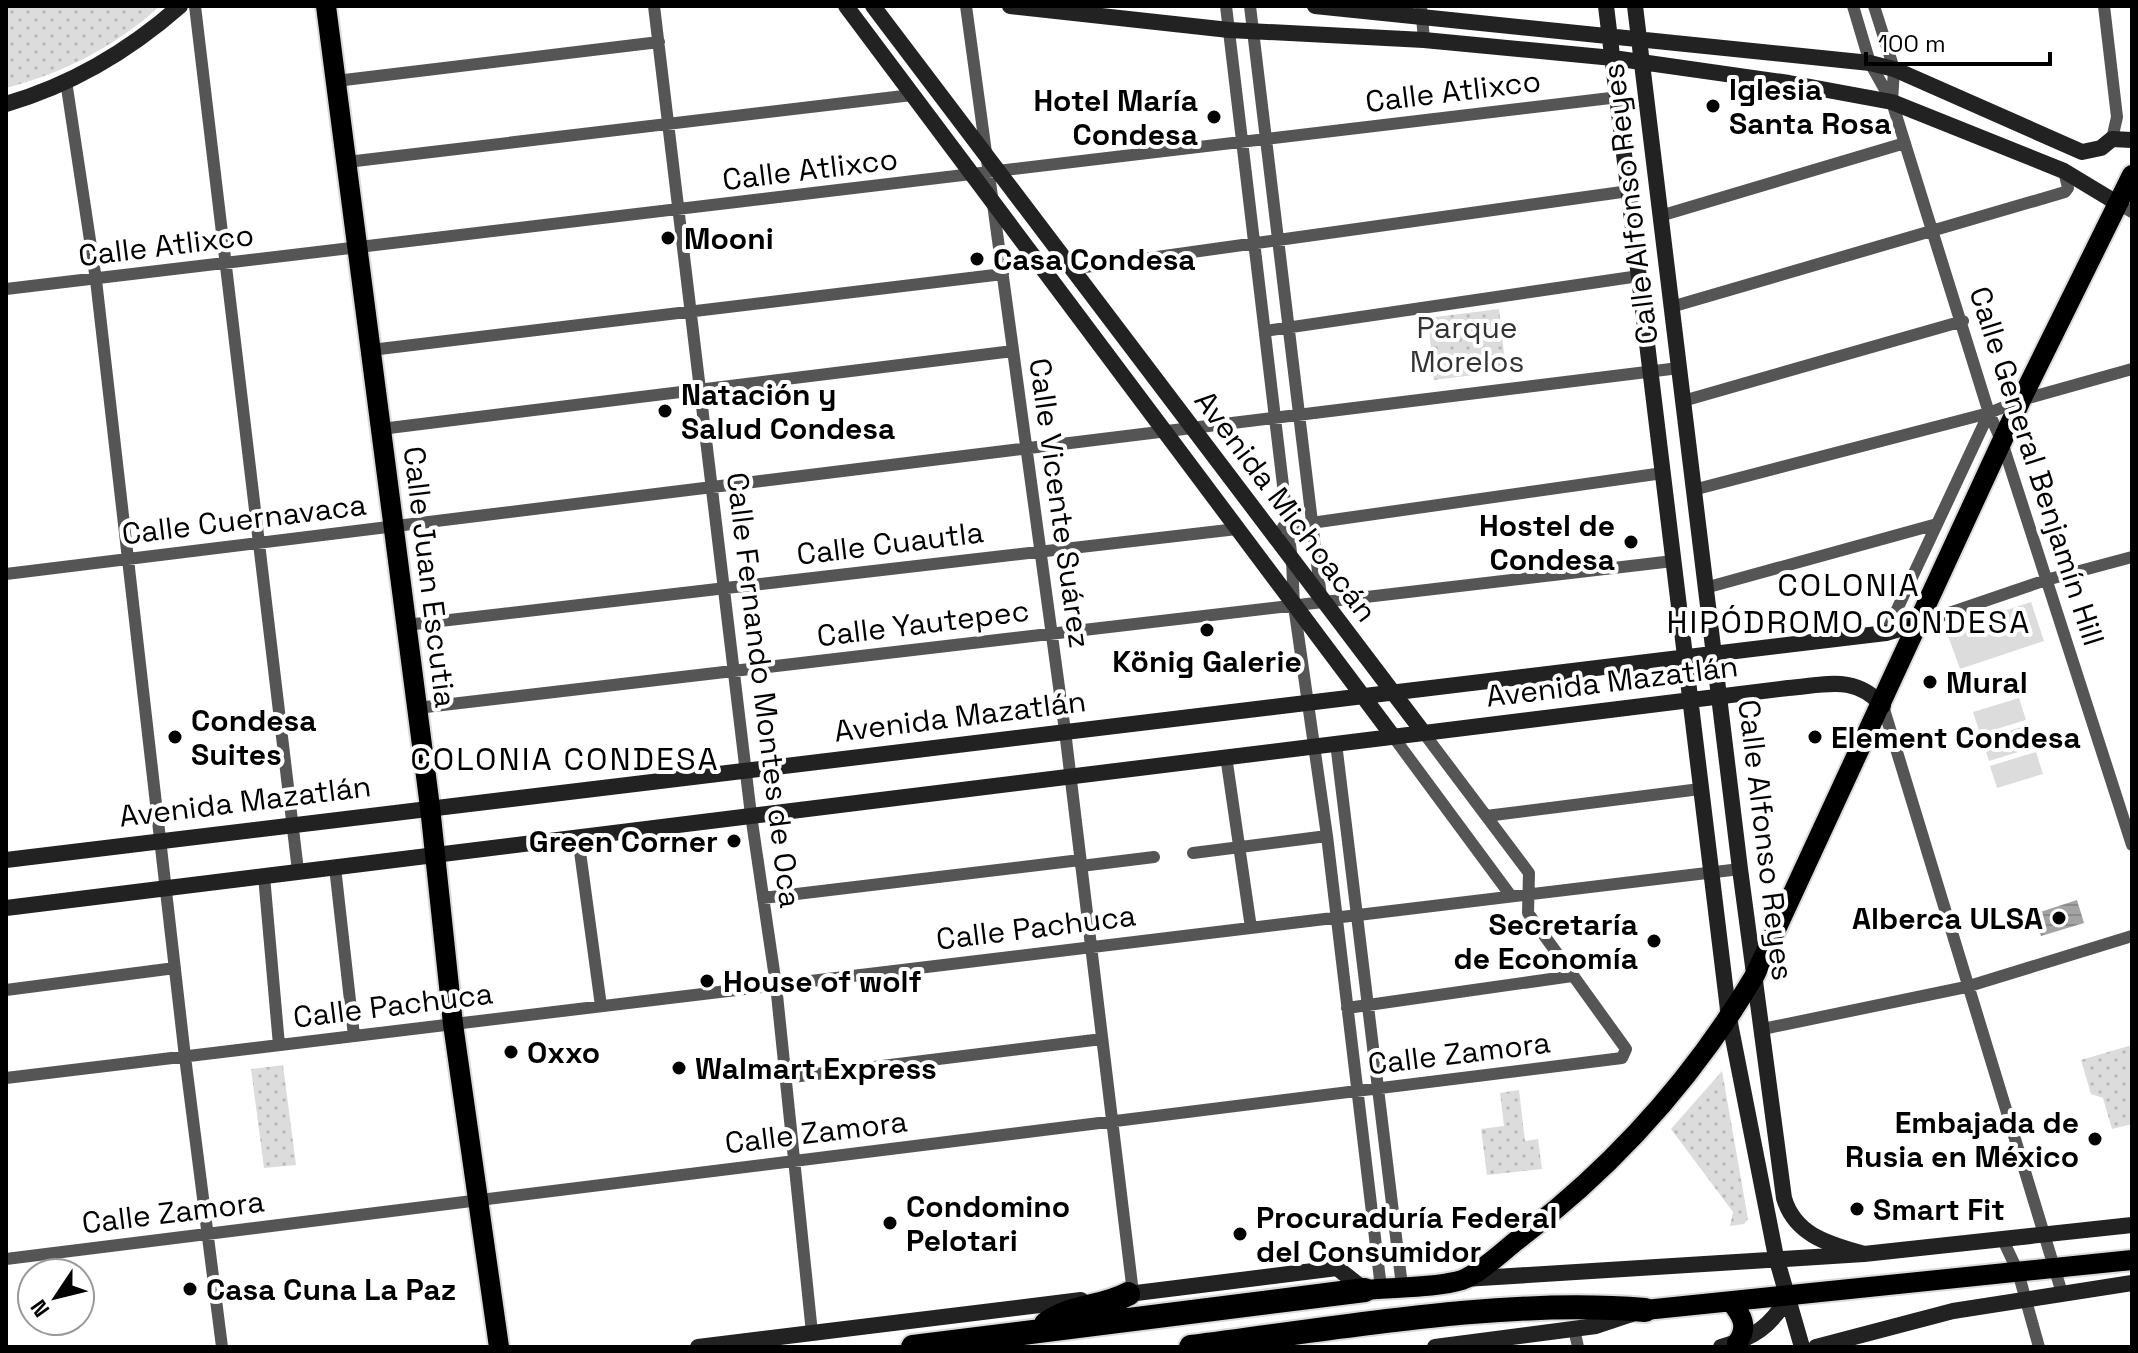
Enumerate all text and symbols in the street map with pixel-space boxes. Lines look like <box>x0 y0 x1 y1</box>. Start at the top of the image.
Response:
scale bar <box>1866 16 2050 66</box>
text: 100 m <box>1878 28 1946 59</box>
street label: Calle Atlixco <box>1363 61 1543 121</box>
street label: Calle Alfonso Reyes <box>1593 61 1667 347</box>
place label: Iglesia Santa Rosa <box>1729 70 1891 143</box>
place label: Hotel María Condesa <box>1033 81 1198 154</box>
marker: Iglesia Santa Rosa <box>1704 97 1722 115</box>
marker: Hotel María Condesa <box>1205 108 1223 126</box>
street label: Calle Atlixco <box>720 139 900 199</box>
street label: Calle Atlixco <box>76 215 256 275</box>
place label: Mooni <box>684 219 774 258</box>
marker: Mooni <box>659 229 677 247</box>
place label: Casa Condesa <box>993 240 1196 279</box>
marker: Casa Condesa <box>968 250 986 268</box>
street label: Calle General Benjamín Hill <box>1960 282 2114 650</box>
park label: Parque Morelos <box>1410 308 1524 381</box>
street label: Calle Vicente Suárez <box>1020 356 1100 650</box>
place label: Natación y Salud Condesa <box>681 375 895 448</box>
street label: Avenida Michoacán <box>1186 382 1386 630</box>
marker: Natación y Salud Condesa <box>656 402 674 420</box>
street label: Calle Juan Escutia <box>395 444 465 710</box>
street label: Calle Fernando Montes de Oca <box>718 470 810 910</box>
street label: Calle Cuernavaca <box>120 485 368 553</box>
place label: Hostel de Condesa <box>1479 506 1615 579</box>
street label: Calle Cuautla <box>794 512 986 574</box>
marker: Hostel de Condesa <box>1622 533 1640 551</box>
district label: COLONIA HIPÓDROMO CONDESA <box>1667 565 2031 642</box>
street label: Calle Yautepec <box>815 591 1031 655</box>
marker: König Galerie <box>1198 621 1216 639</box>
place label: König Galerie <box>1112 642 1302 681</box>
street label: Avenida Mazatlán <box>1484 646 1740 716</box>
place label: Mural <box>1946 663 2028 702</box>
marker: Mural <box>1921 673 1939 691</box>
street label: Avenida Mazatlán <box>832 681 1088 751</box>
street label: Calle Alfonso Reyes <box>1729 697 1803 983</box>
place label: Condesa Suites <box>191 701 317 774</box>
place label: Element Condesa <box>1831 718 2081 757</box>
marker: Condesa Suites <box>166 728 184 746</box>
marker: Element Condesa <box>1806 728 1824 746</box>
district label: COLONIA CONDESA <box>410 739 720 779</box>
street label: Avenida Mazatlán <box>117 766 373 836</box>
place label: Green Corner <box>529 822 718 861</box>
marker: Green Corner <box>725 832 743 850</box>
street label: Calle Pachuca <box>934 895 1138 959</box>
place label: Alberca ULSA <box>1852 899 2043 938</box>
place label: Secretaría de Economía <box>1454 905 1638 978</box>
marker: Alberca ULSA <box>2050 909 2068 927</box>
marker: Secretaría de Economía <box>1645 932 1663 950</box>
place label: House of wolf <box>723 962 922 1001</box>
marker: House of wolf <box>698 972 716 990</box>
street label: Calle Pachuca <box>291 973 495 1037</box>
street label: Calle Zamora <box>1365 1022 1553 1084</box>
place label: Oxxo <box>527 1033 600 1072</box>
marker: Oxxo <box>502 1043 520 1061</box>
place label: Walmart Express <box>695 1049 937 1088</box>
marker: Walmart Express <box>670 1059 688 1077</box>
street label: Calle Zamora <box>722 1101 910 1163</box>
place label: Embajada de Rusia en México <box>1845 1103 2079 1176</box>
marker: Embajada de Rusia en México <box>2086 1130 2104 1148</box>
street label: Calle Zamora <box>79 1181 267 1243</box>
place label: Condomino Pelotari <box>906 1187 1070 1260</box>
place label: Smart Fit <box>1873 1190 2005 1229</box>
place label: Procuraduría Federal del Consumidor <box>1256 1198 1557 1271</box>
marker: Smart Fit <box>1848 1200 1866 1218</box>
marker: Condomino Pelotari <box>881 1214 899 1232</box>
marker: Procuraduría Federal del Consumidor <box>1231 1225 1249 1243</box>
north arrow <box>16 1257 96 1337</box>
place label: Casa Cuna La Paz <box>206 1270 456 1309</box>
marker: Casa Cuna La Paz <box>181 1280 199 1298</box>
text: N <box>24 1294 55 1323</box>

